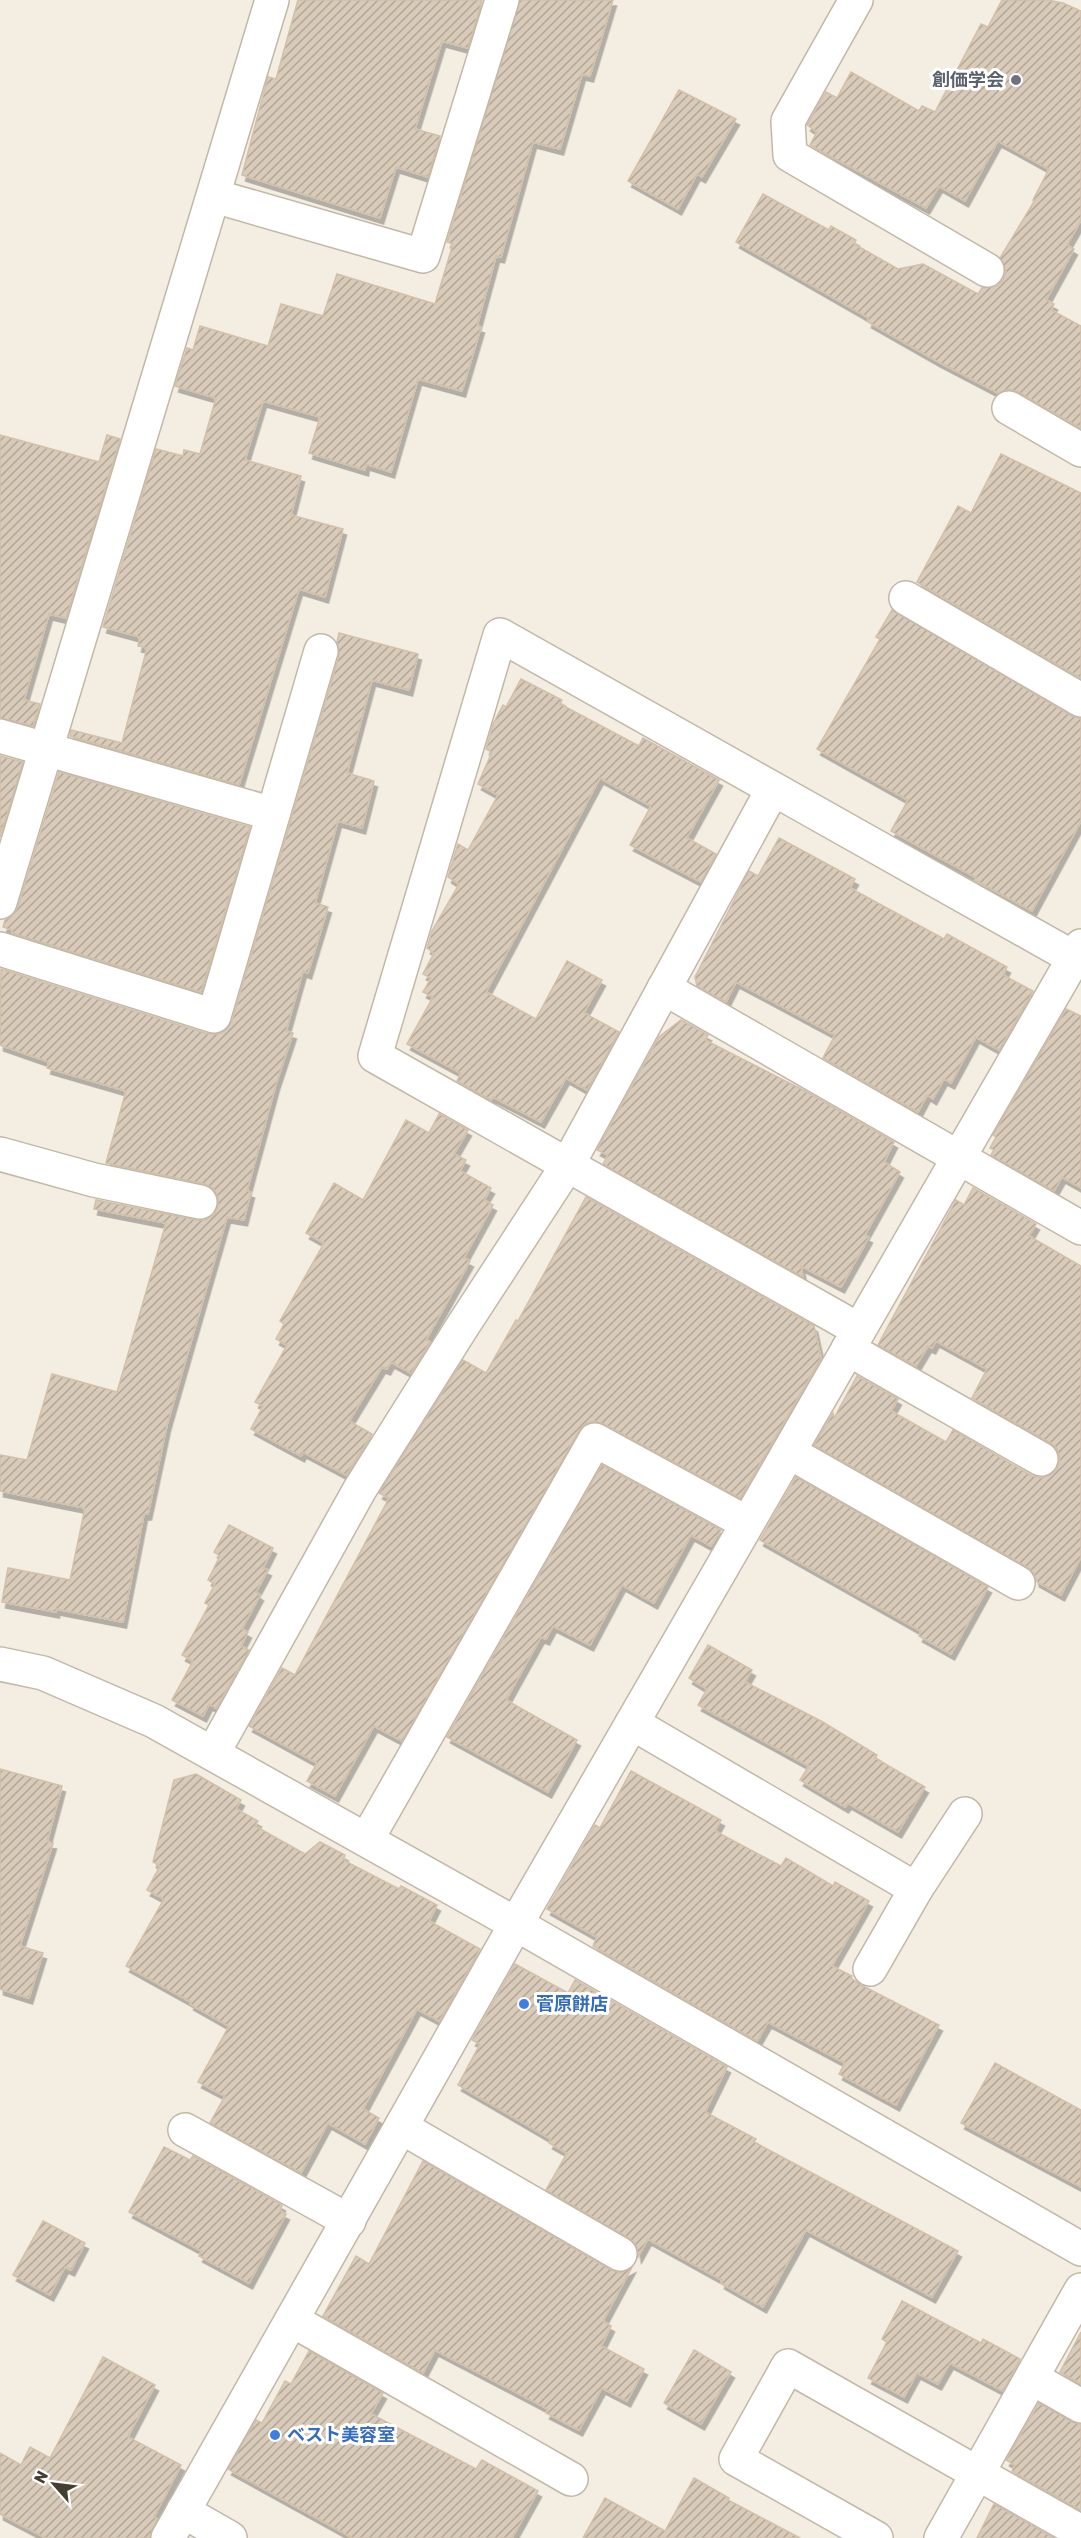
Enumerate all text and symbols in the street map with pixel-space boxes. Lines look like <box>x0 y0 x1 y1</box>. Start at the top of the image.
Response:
place label: 創価学会 <box>932 69 1004 91</box>
marker: 創価学会 <box>1009 73 1023 87</box>
place label: 菅原餅店 <box>536 1993 608 2015</box>
marker: 菅原餅店 <box>517 1997 531 2011</box>
place label: ベスト美容室 <box>287 2424 395 2446</box>
marker: ベスト美容室 <box>268 2428 282 2442</box>
north arrow <box>24 2454 84 2514</box>
text: N <box>30 2468 52 2487</box>

